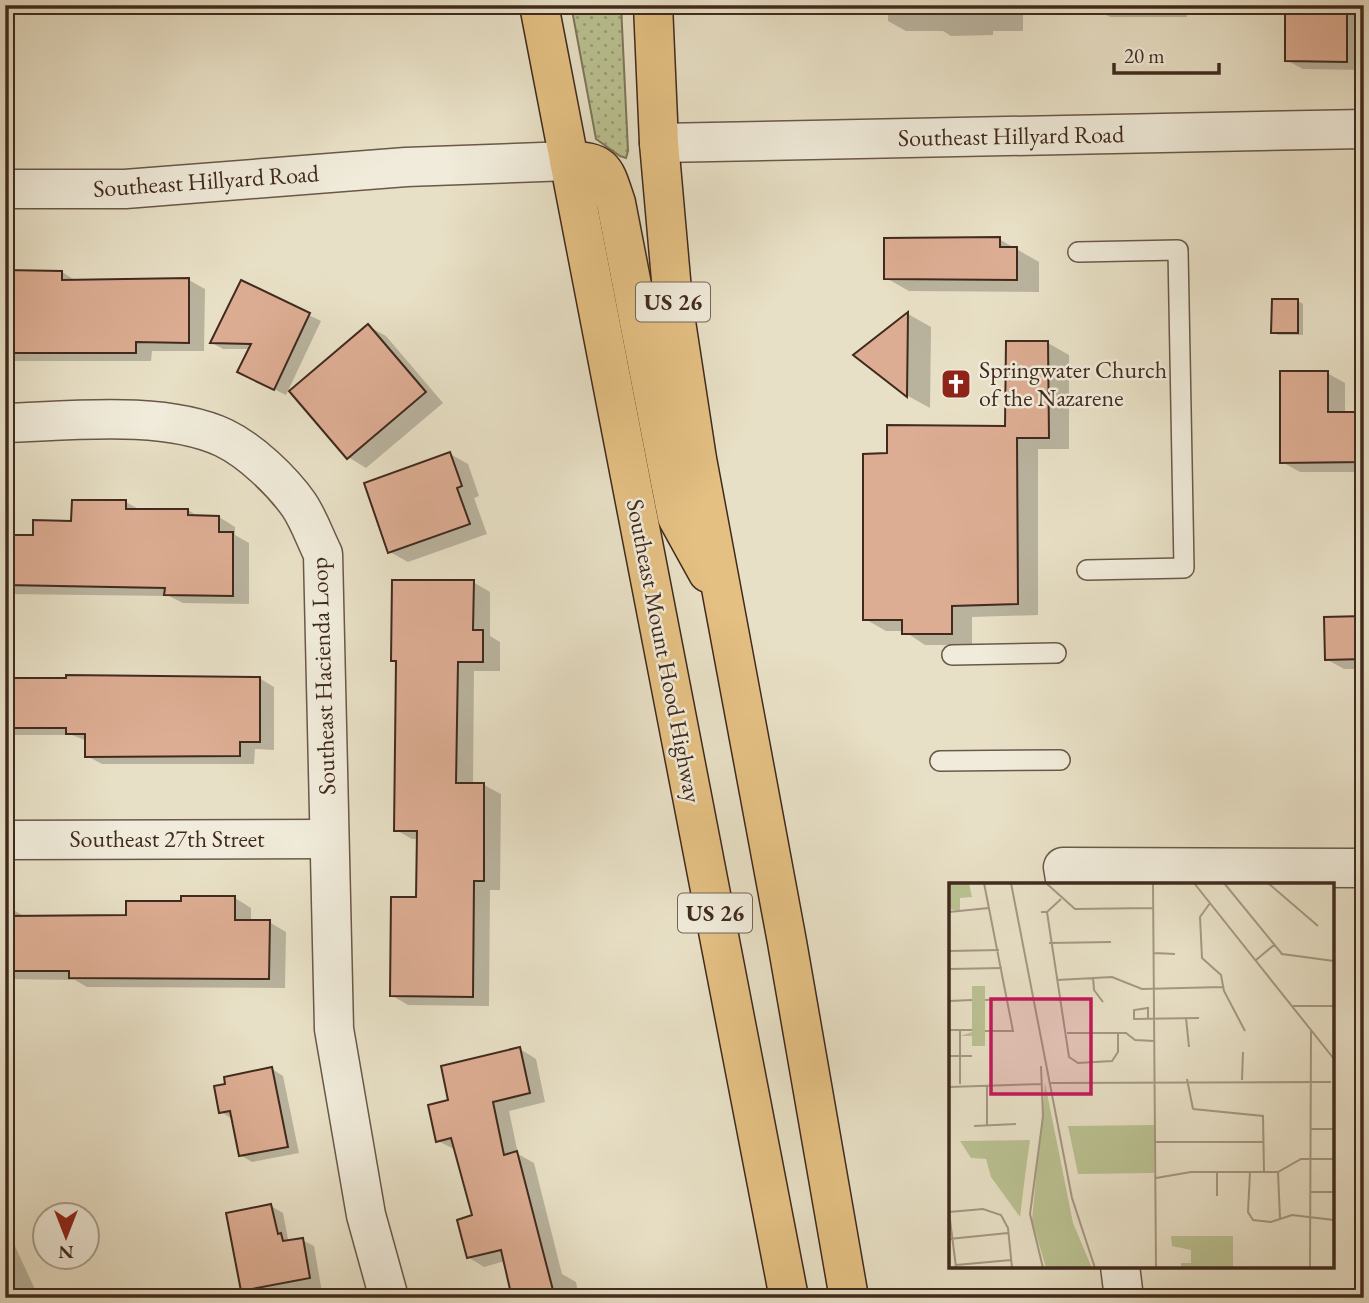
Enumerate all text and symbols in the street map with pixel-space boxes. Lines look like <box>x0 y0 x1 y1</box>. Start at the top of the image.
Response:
scale bar <box>1114 32 1218 76</box>
text: 20 m <box>1124 42 1165 69</box>
street label: Southeast Hillyard Road <box>898 118 1125 153</box>
street label: Southeast Hillyard Road <box>92 157 321 204</box>
road number: US 26 <box>636 282 710 322</box>
place label: Springwater Church of the Nazarene <box>979 354 1167 413</box>
church icon: Springwater Church of the Nazarene <box>939 367 973 401</box>
street label: Southeast Mount Hood Highway <box>620 496 709 806</box>
street label: Southeast Hacienda Loop <box>303 557 342 796</box>
street label: Southeast 27th Street <box>69 823 265 854</box>
inset map <box>949 883 1334 1268</box>
road number: US 26 <box>678 893 752 932</box>
north arrow <box>32 1202 102 1272</box>
text: N <box>58 1240 74 1265</box>

